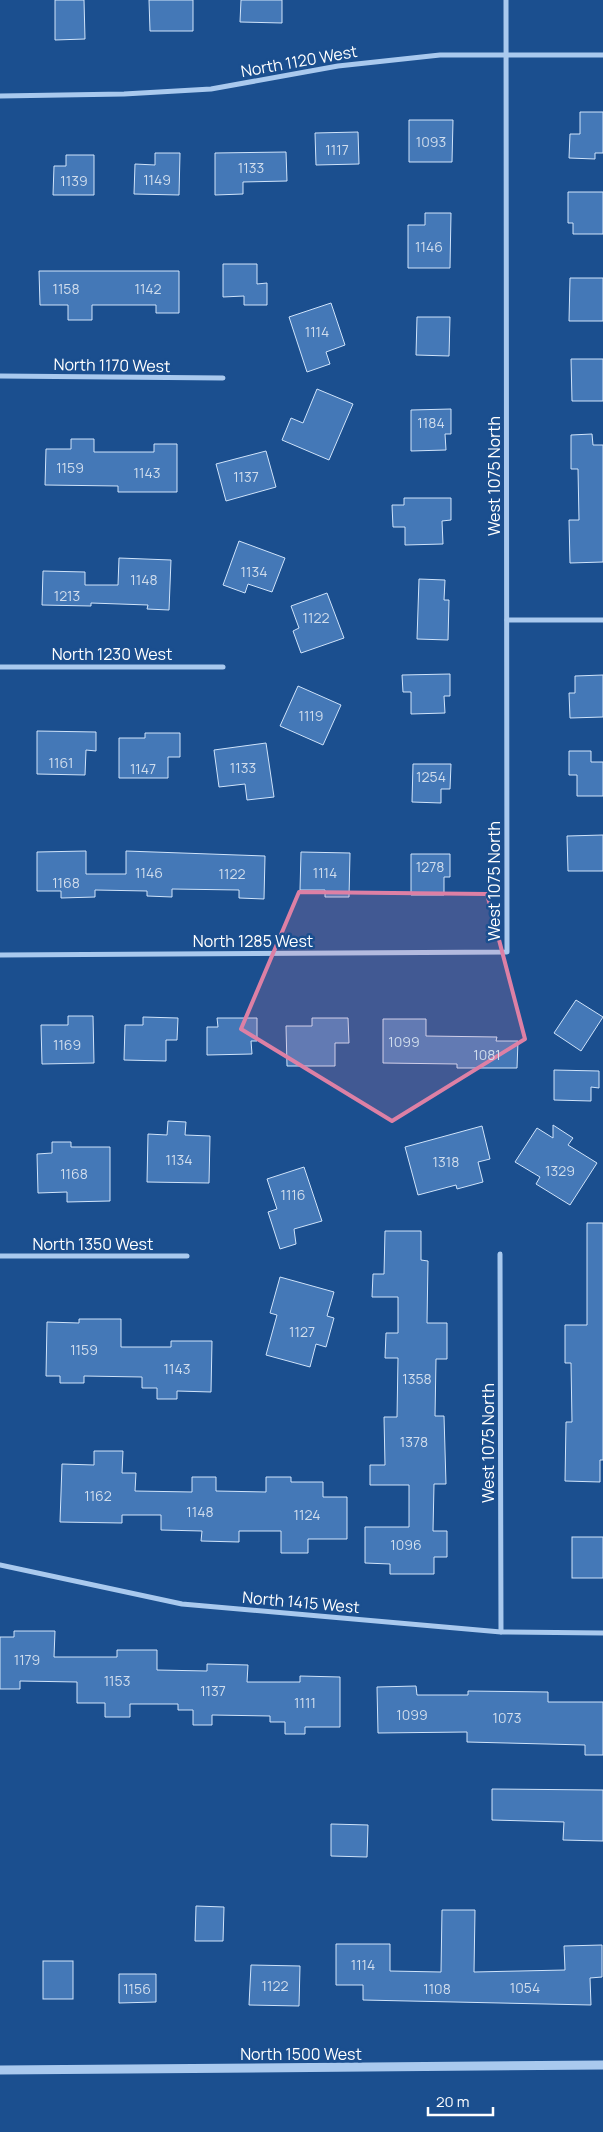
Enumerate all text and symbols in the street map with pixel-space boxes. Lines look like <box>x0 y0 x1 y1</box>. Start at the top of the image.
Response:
street label: North 1120 West <box>239 40 359 82</box>
house number: 1093 <box>416 132 446 151</box>
house number: 1117 <box>325 140 349 159</box>
house number: 1133 <box>238 158 264 177</box>
house number: 1149 <box>143 170 171 189</box>
house number: 1139 <box>60 171 88 190</box>
house number: 1146 <box>415 237 443 256</box>
house number: 1158 <box>52 279 80 298</box>
house number: 1142 <box>134 279 162 298</box>
house number: 1114 <box>305 322 329 341</box>
street label: North 1170 West <box>53 353 171 377</box>
house number: 1184 <box>417 413 445 432</box>
street label: West 1075 North <box>483 416 505 536</box>
house number: 1159 <box>56 458 84 477</box>
house number: 1143 <box>134 463 160 482</box>
house number: 1137 <box>233 467 259 486</box>
house number: 1134 <box>241 562 267 581</box>
house number: 1148 <box>130 570 158 589</box>
house number: 1213 <box>54 586 80 605</box>
house number: 1122 <box>303 608 329 627</box>
street label: North 1230 West <box>52 643 172 665</box>
house number: 1119 <box>298 706 324 725</box>
house number: 1161 <box>49 753 73 772</box>
house number: 1133 <box>230 758 256 777</box>
house number: 1147 <box>130 759 156 778</box>
house number: 1254 <box>416 767 446 786</box>
street label: West 1075 North <box>483 821 505 941</box>
house number: 1278 <box>416 857 444 876</box>
house number: 1146 <box>135 863 163 882</box>
house number: 1114 <box>313 863 337 882</box>
house number: 1122 <box>219 864 245 883</box>
house number: 1168 <box>52 873 80 892</box>
street label: North 1285 West <box>193 930 313 952</box>
house number: 1099 <box>388 1032 420 1051</box>
house number: 1169 <box>53 1035 81 1054</box>
house number: 1081 <box>473 1045 501 1064</box>
house number: 1134 <box>166 1150 192 1169</box>
house number: 1318 <box>433 1152 459 1171</box>
house number: 1329 <box>545 1161 575 1180</box>
house number: 1168 <box>60 1164 88 1183</box>
house number: 1116 <box>280 1185 306 1204</box>
street label: North 1350 West <box>33 1233 153 1255</box>
house number: 1127 <box>289 1322 315 1341</box>
house number: 1159 <box>70 1340 98 1359</box>
house number: 1143 <box>164 1359 190 1378</box>
house number: 1358 <box>402 1369 432 1388</box>
street label: West 1075 North <box>477 1383 499 1503</box>
house number: 1378 <box>400 1432 428 1451</box>
house number: 1162 <box>84 1486 112 1505</box>
house number: 1148 <box>186 1502 214 1521</box>
house number: 1124 <box>294 1505 320 1524</box>
house number: 1096 <box>390 1535 422 1554</box>
street label: North 1415 West <box>241 1586 361 1618</box>
house number: 1179 <box>14 1650 40 1669</box>
house number: 1153 <box>104 1671 130 1690</box>
house number: 1137 <box>200 1681 226 1700</box>
house number: 1111 <box>294 1693 316 1712</box>
house number: 1099 <box>396 1705 428 1724</box>
house number: 1073 <box>493 1708 521 1727</box>
house number: 1114 <box>351 1955 375 1974</box>
house number: 1122 <box>262 1976 288 1995</box>
house number: 1054 <box>510 1978 540 1997</box>
house number: 1156 <box>123 1979 151 1998</box>
house number: 1108 <box>423 1979 451 1998</box>
street label: North 1500 West <box>240 2043 362 2065</box>
scale bar <box>428 2084 493 2116</box>
text: 20 m <box>436 2091 469 2112</box>

